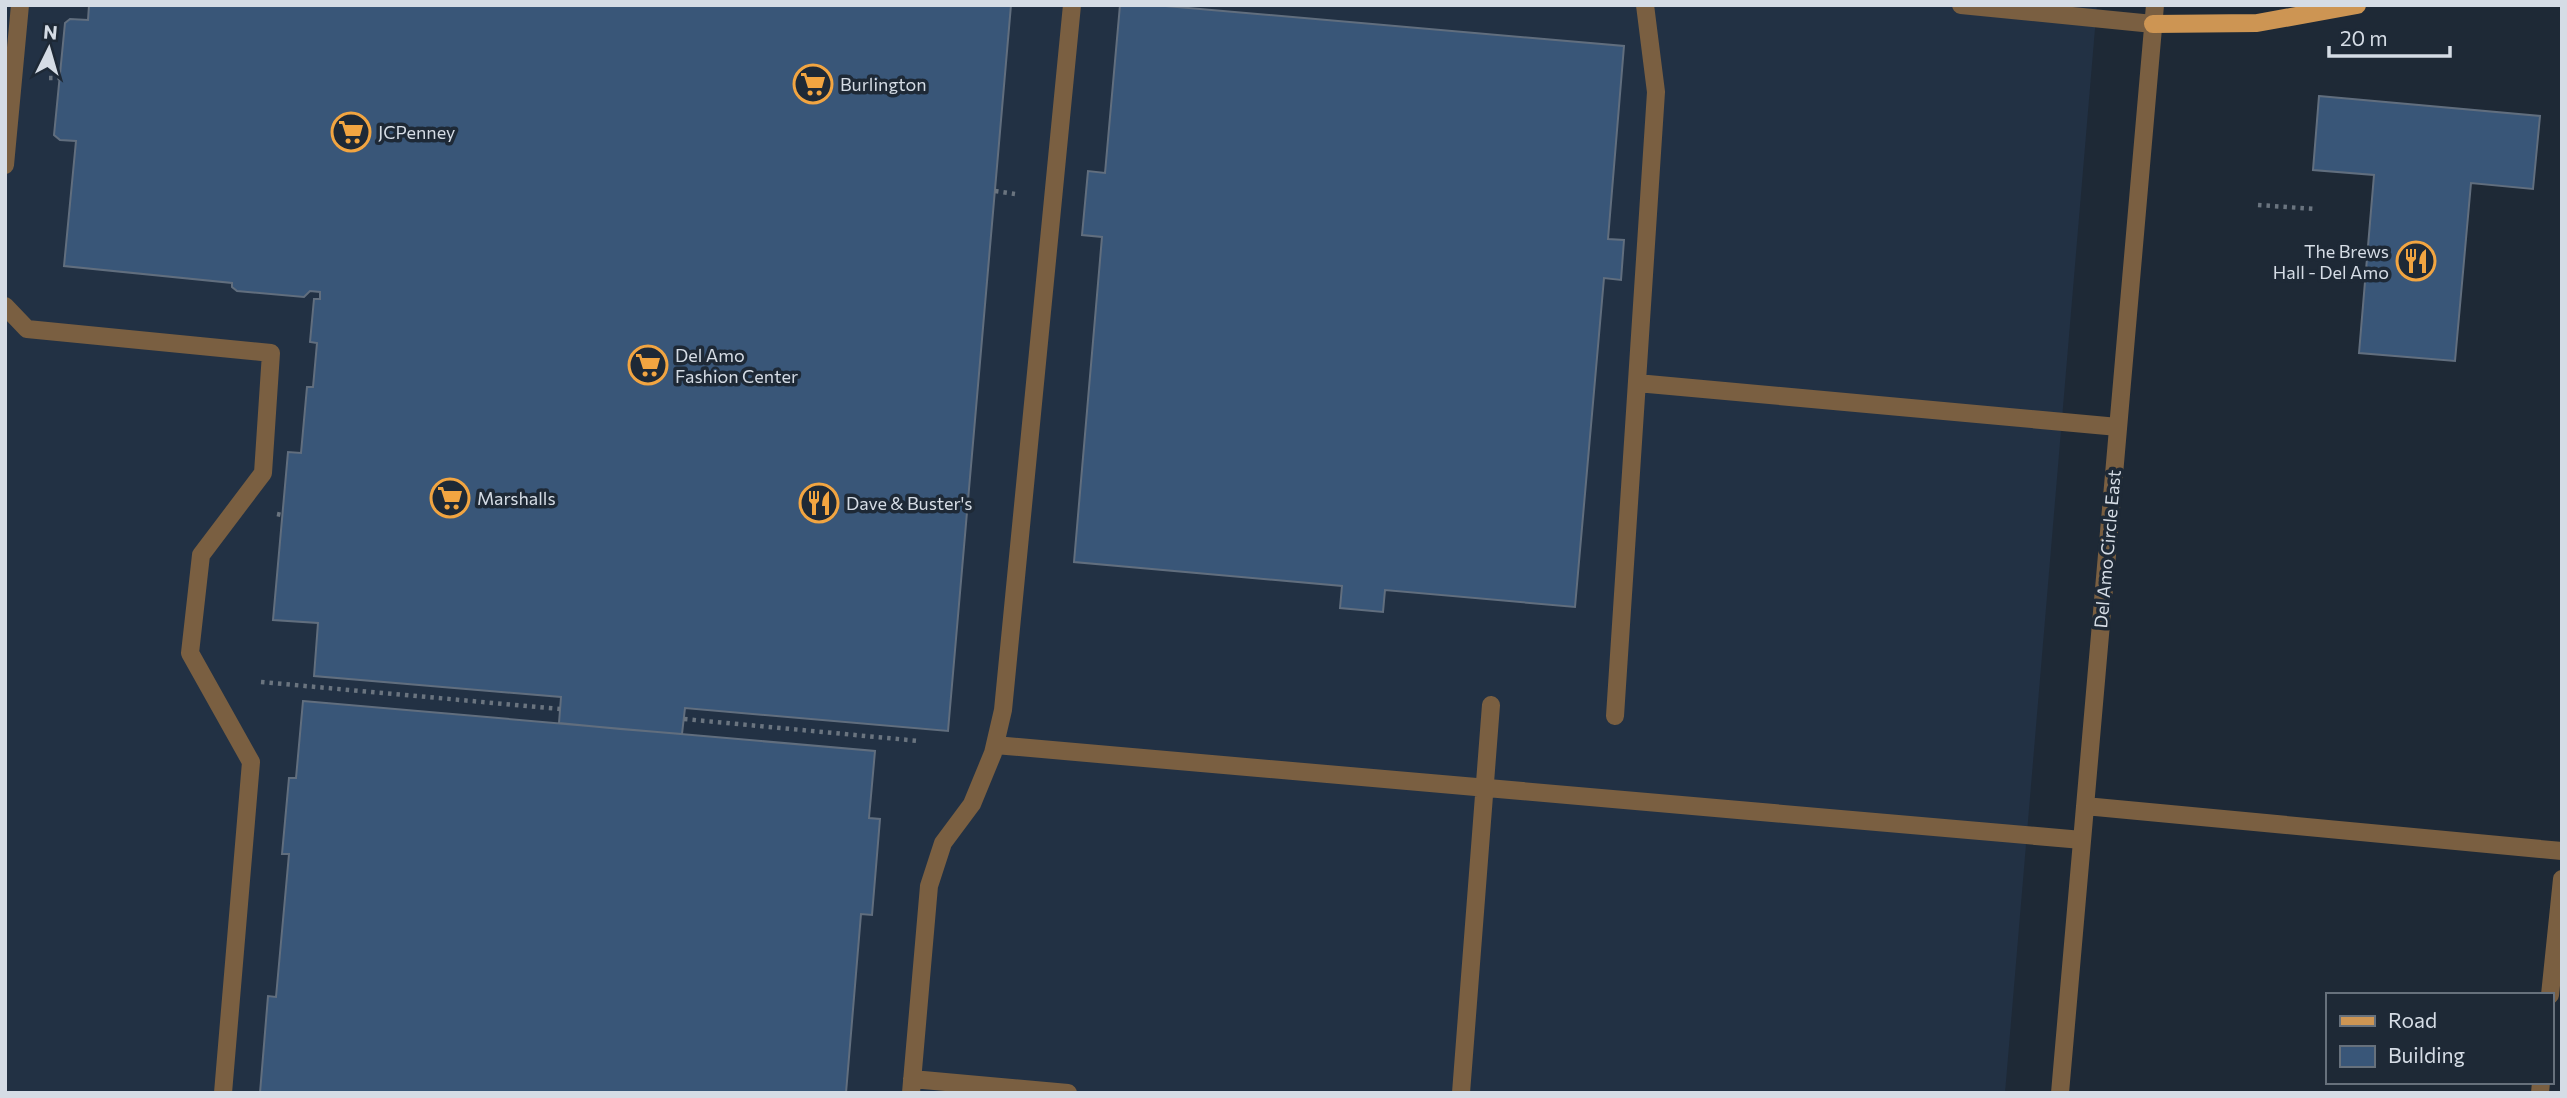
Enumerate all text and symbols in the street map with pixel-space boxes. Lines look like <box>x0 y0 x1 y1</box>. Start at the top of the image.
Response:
north arrow <box>14 14 84 84</box>
scale bar <box>2329 14 2450 58</box>
text: N <box>42 19 59 44</box>
text: 20 m <box>2340 25 2388 50</box>
supermarket icon: Burlington <box>792 63 834 105</box>
place label: Burlington <box>840 73 926 95</box>
supermarket icon: JCPenney <box>330 111 372 153</box>
place label: JCPenney <box>378 121 455 143</box>
place label: The Brews Hall - Del Amo <box>2273 240 2389 283</box>
restaurant icon: The Brews Hall - Del Amo <box>2395 240 2437 282</box>
supermarket icon: Del Amo Fashion Center <box>627 344 669 386</box>
place label: Del Amo Fashion Center <box>675 344 798 387</box>
street label: Del Amo Circle East <box>2089 469 2125 629</box>
supermarket icon: Marshalls <box>429 477 471 519</box>
restaurant icon: Dave & Buster's <box>798 482 840 524</box>
place label: Marshalls <box>477 487 556 509</box>
place label: Dave & Buster's <box>846 492 973 514</box>
legend <box>2326 993 2553 1084</box>
text: Road <box>2388 1007 2437 1032</box>
text: Building <box>2388 1042 2465 1067</box>

